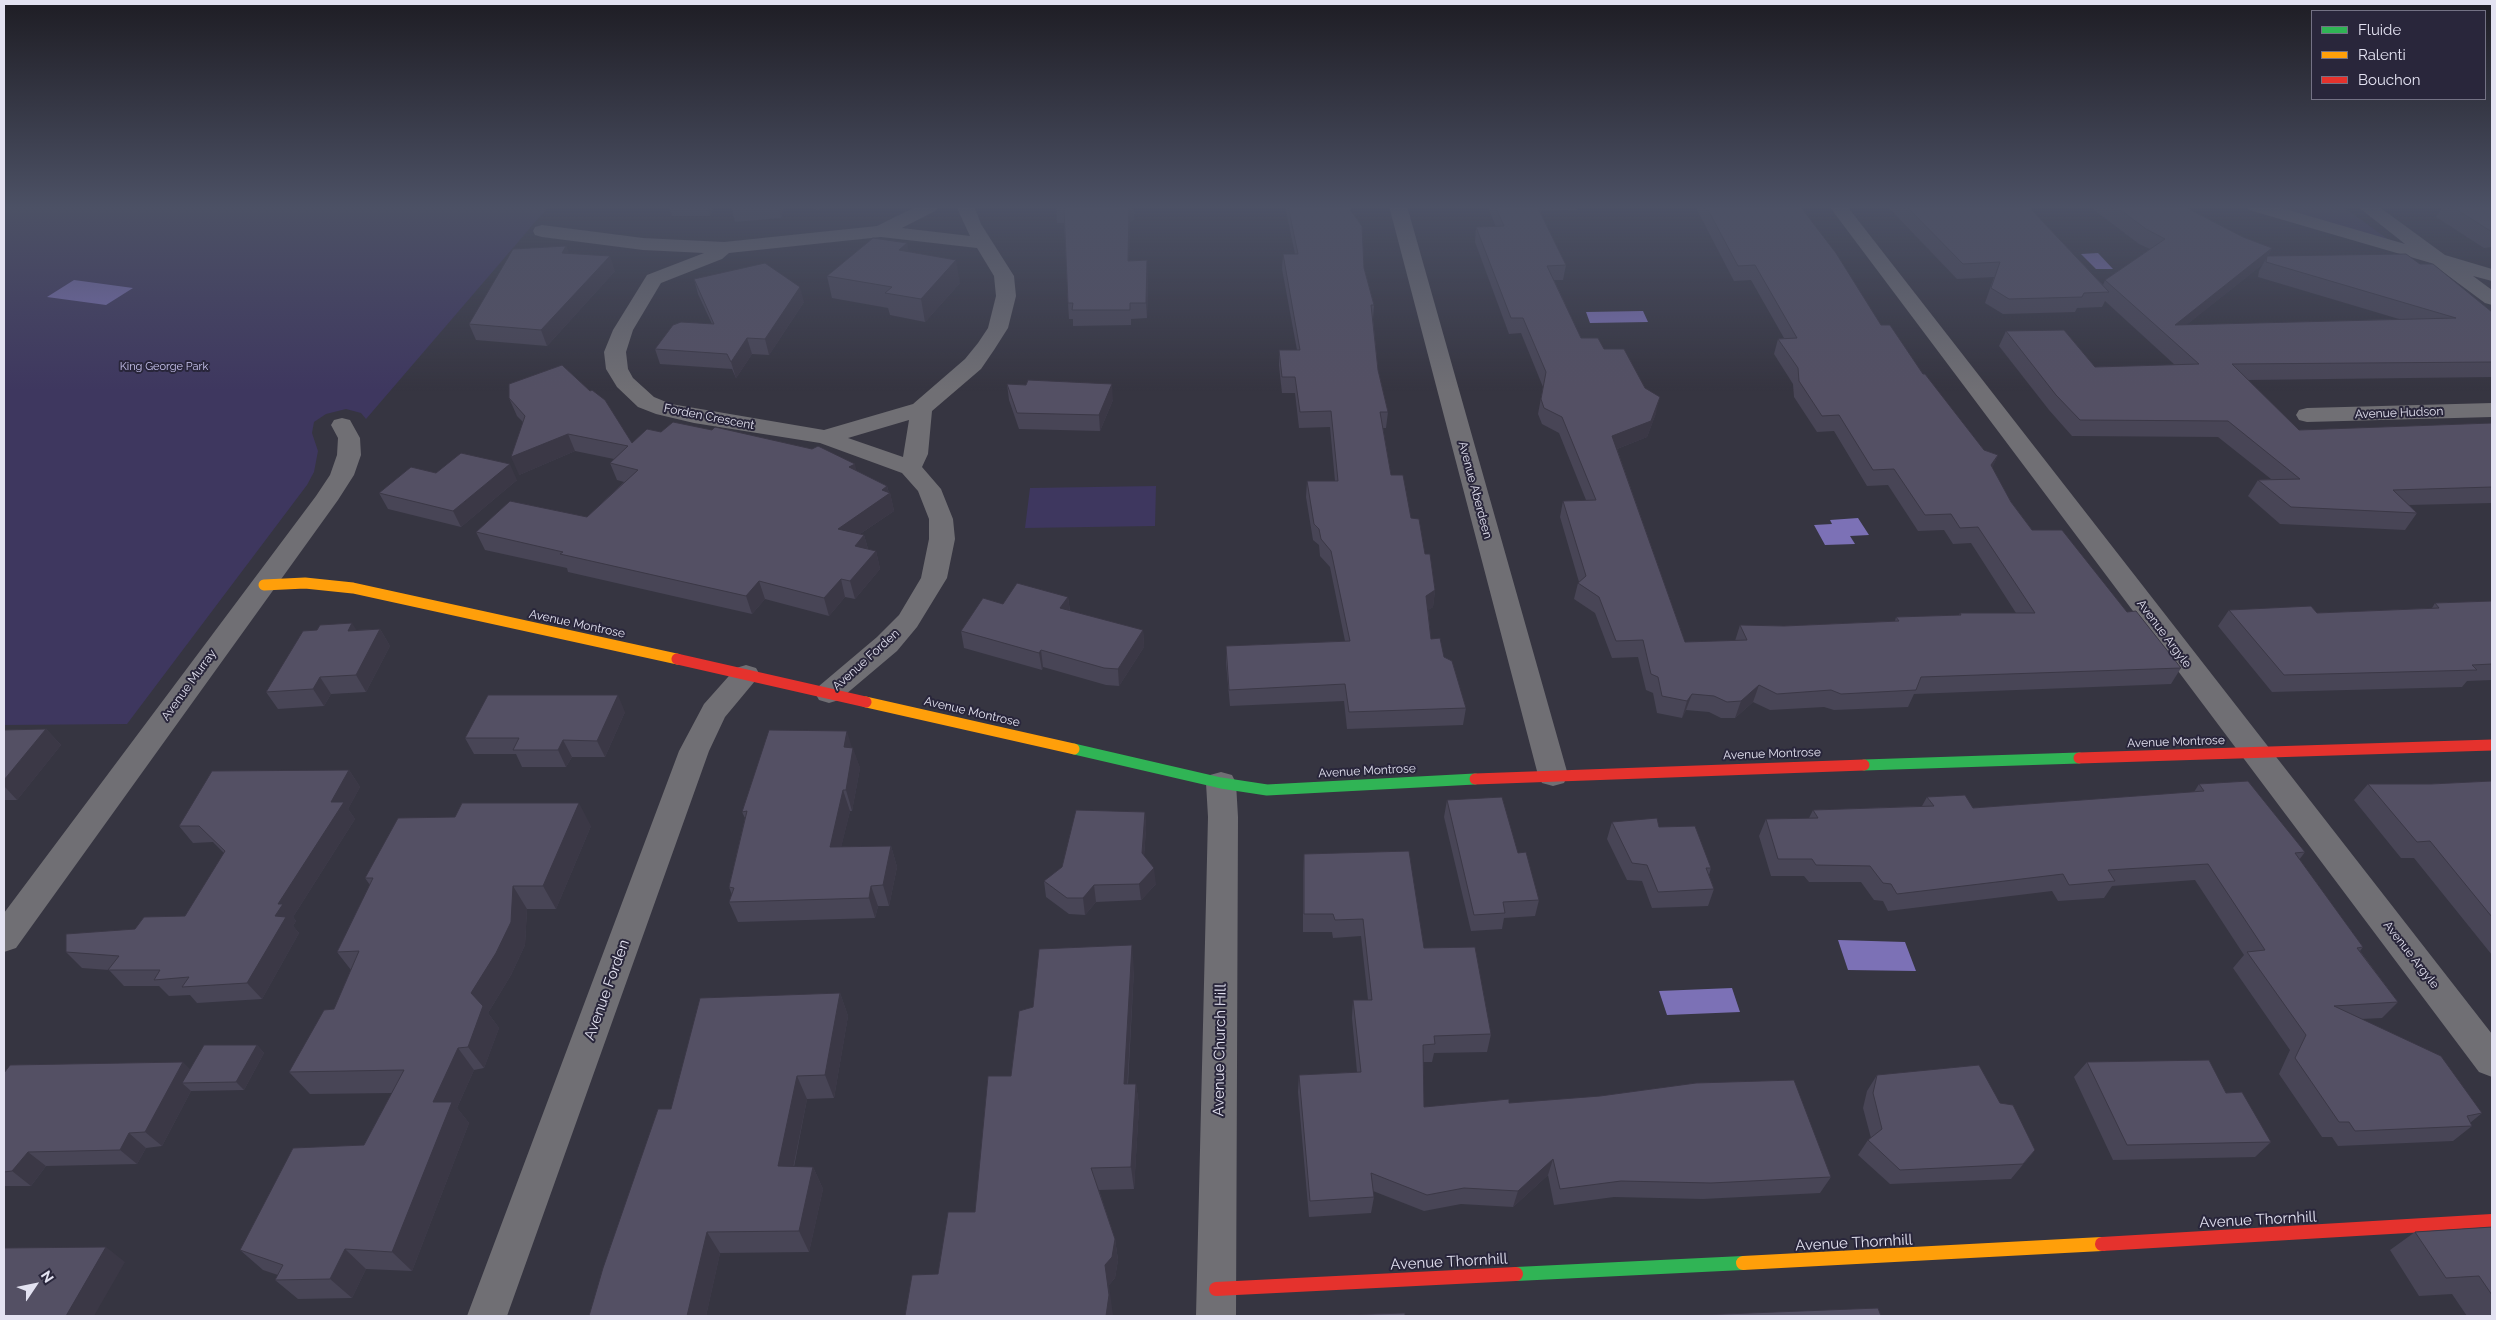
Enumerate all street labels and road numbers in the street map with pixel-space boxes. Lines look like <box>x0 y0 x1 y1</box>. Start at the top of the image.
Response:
street label: Forden Crescent <box>662 401 756 433</box>
street label: Avenue Hudson <box>2355 404 2443 422</box>
street label: Avenue Aberdeen <box>1455 440 1495 540</box>
street label: Avenue Argyle <box>2134 597 2194 671</box>
street label: Avenue Montrose <box>528 607 626 641</box>
street label: Avenue Forden <box>830 626 902 694</box>
street label: Avenue Murray <box>158 647 220 723</box>
street label: Avenue Montrose <box>923 694 1021 730</box>
street label: Avenue Montrose <box>2127 733 2225 751</box>
street label: Avenue Montrose <box>1723 745 1821 763</box>
street label: Avenue Montrose <box>1318 761 1416 781</box>
street label: Avenue Argyle <box>2380 918 2442 992</box>
street label: Avenue Forden <box>580 937 634 1043</box>
street label: Avenue Church Hill <box>1210 983 1230 1117</box>
street label: Avenue Thornhill <box>2199 1208 2317 1232</box>
street label: Avenue Thornhill <box>1795 1231 1913 1255</box>
street label: Avenue Thornhill <box>1390 1250 1508 1274</box>

